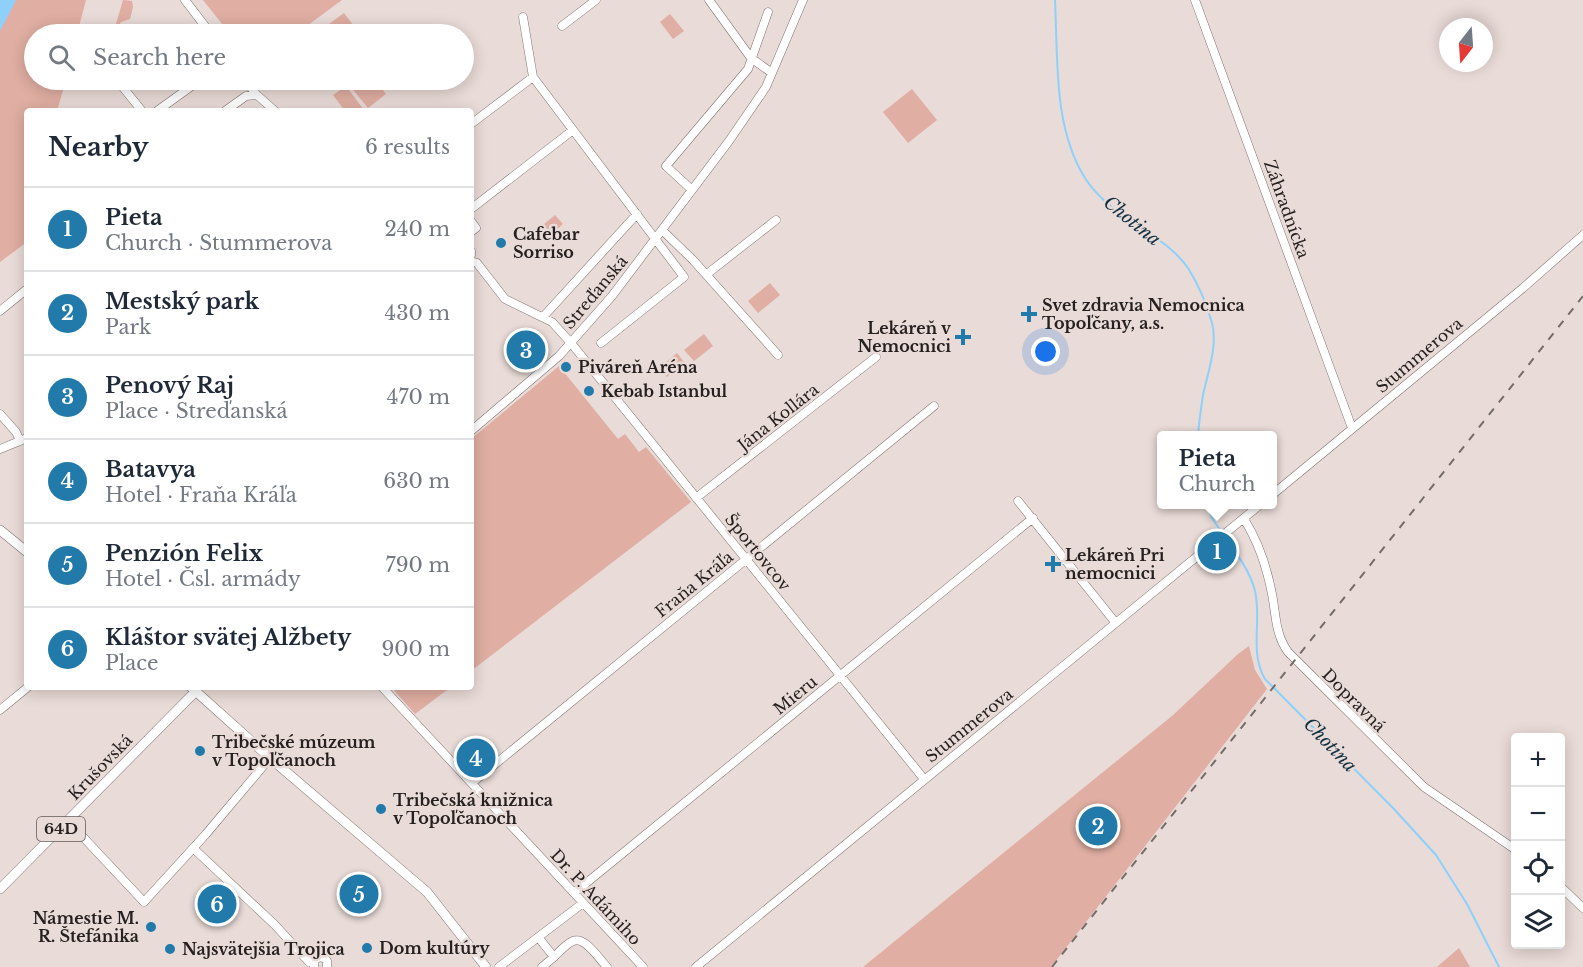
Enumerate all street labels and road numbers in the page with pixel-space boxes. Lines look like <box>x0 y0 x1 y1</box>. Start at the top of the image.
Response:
street label: Záhradnícka <box>1260 157 1314 261</box>
street label: Streďanská <box>559 251 632 333</box>
street label: Stummerova <box>1372 313 1466 397</box>
street label: Jána Kollára <box>732 379 823 456</box>
street label: Športovcov <box>721 509 795 595</box>
street label: Fraňa Kráľa <box>651 546 737 621</box>
street label: Dopravná <box>1318 664 1390 736</box>
street label: Mieru <box>769 671 821 719</box>
street label: Stummerova <box>921 684 1017 766</box>
street label: Krušovská <box>64 730 136 804</box>
road number: 64D <box>37 817 85 841</box>
street label: Dr. P. Adámiho <box>546 845 646 949</box>

